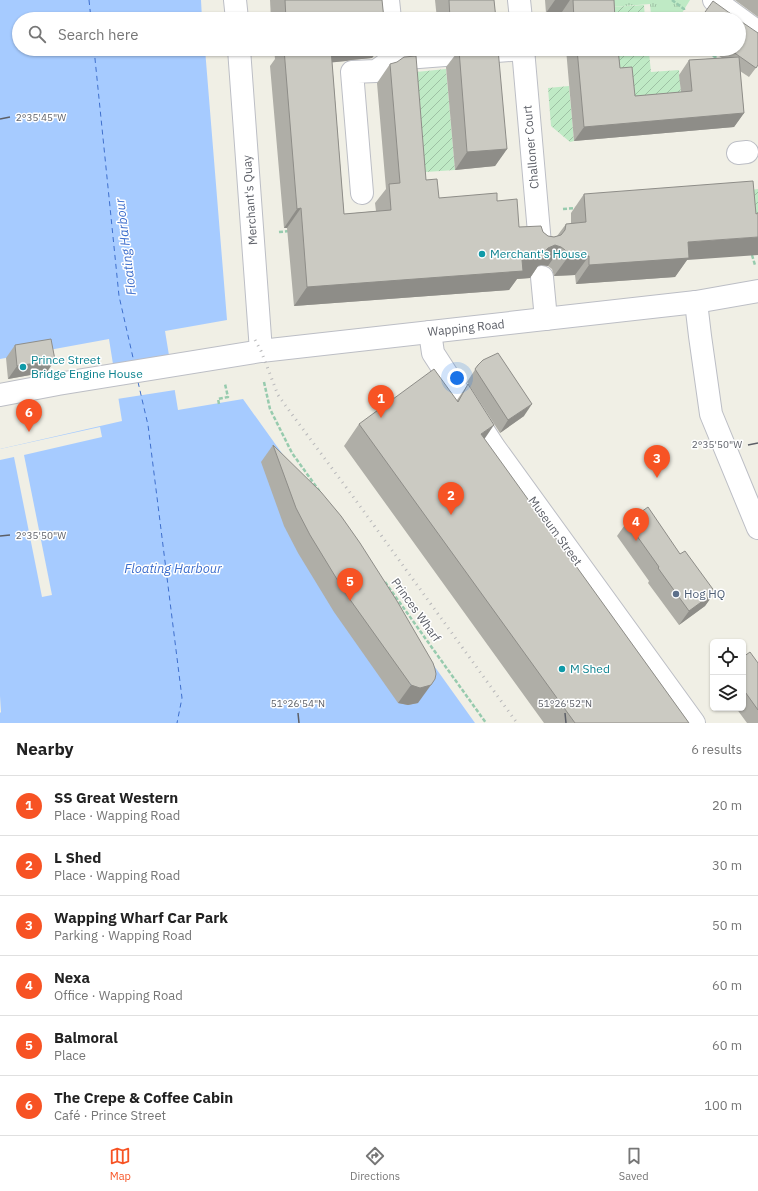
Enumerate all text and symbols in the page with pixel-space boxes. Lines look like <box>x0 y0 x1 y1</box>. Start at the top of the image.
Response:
search box <box>12 12 746 56</box>
icon: search <box>26 23 48 45</box>
text: Search here <box>58 25 138 44</box>
street label: Challoner Court <box>519 104 542 190</box>
text: 2°35'45"W <box>16 111 66 124</box>
street label: Merchant's Quay <box>239 155 260 246</box>
water label: Floating Harbour <box>111 196 140 296</box>
place label: Merchant's House <box>490 246 587 261</box>
marker: Merchant's House <box>477 249 487 259</box>
street label: Wapping Road <box>427 316 505 339</box>
place label: Prince Street Bridge Engine House <box>31 352 143 381</box>
marker: Prince Street Bridge Engine House <box>18 362 28 372</box>
your location <box>447 368 467 388</box>
pin: 1 <box>368 385 394 418</box>
pin: 6 <box>16 399 42 432</box>
text: 2°35'50"W <box>692 438 742 451</box>
pin: 3 <box>644 445 670 478</box>
pin: 2 <box>438 482 464 515</box>
street label: Museum Street <box>525 493 586 568</box>
pin: 4 <box>623 508 649 541</box>
text: 2°35'50"W <box>16 529 66 542</box>
water label: Floating Harbour <box>124 560 223 577</box>
pin: 5 <box>337 568 363 601</box>
street label: Princes Wharf <box>388 575 445 644</box>
place label: Hog HQ <box>684 586 725 601</box>
marker: Hog HQ <box>671 589 681 599</box>
map controls <box>710 639 746 711</box>
button: locate <box>710 639 746 675</box>
place label: M Shed <box>570 661 610 676</box>
marker: M Shed <box>557 664 567 674</box>
button: layers <box>710 675 746 711</box>
text: 51°26'54"N <box>271 697 325 710</box>
text: 51°26'52"N <box>538 697 592 710</box>
text: Nearby <box>16 738 74 760</box>
text: 6 results <box>691 741 742 758</box>
text: SS Great Western <box>54 788 178 807</box>
text: 1 <box>25 797 33 814</box>
text: 20 m <box>712 797 742 814</box>
text: Place · Wapping Road <box>54 807 180 824</box>
text: L Shed <box>54 848 101 867</box>
text: 2 <box>25 857 33 874</box>
text: 30 m <box>712 857 742 874</box>
text: Place · Wapping Road <box>54 867 180 884</box>
text: Wapping Wharf Car Park <box>54 908 228 927</box>
text: 3 <box>25 917 33 934</box>
text: 50 m <box>712 917 742 934</box>
text: Parking · Wapping Road <box>54 927 192 944</box>
text: Nexa <box>54 968 90 987</box>
text: 4 <box>25 977 33 994</box>
text: 60 m <box>712 977 742 994</box>
text: Office · Wapping Road <box>54 987 183 1004</box>
text: Balmoral <box>54 1028 118 1047</box>
text: 5 <box>25 1037 33 1054</box>
text: 60 m <box>712 1037 742 1054</box>
text: Place <box>54 1047 86 1064</box>
text: The Crepe & Coffee Cabin <box>54 1088 233 1107</box>
text: 6 <box>25 1097 33 1114</box>
text: 100 m <box>704 1097 742 1114</box>
text: Café · Prince Street <box>54 1107 166 1124</box>
tab: Map <box>109 1145 131 1183</box>
tab: Directions <box>350 1145 400 1183</box>
tab: Saved <box>619 1145 649 1183</box>

